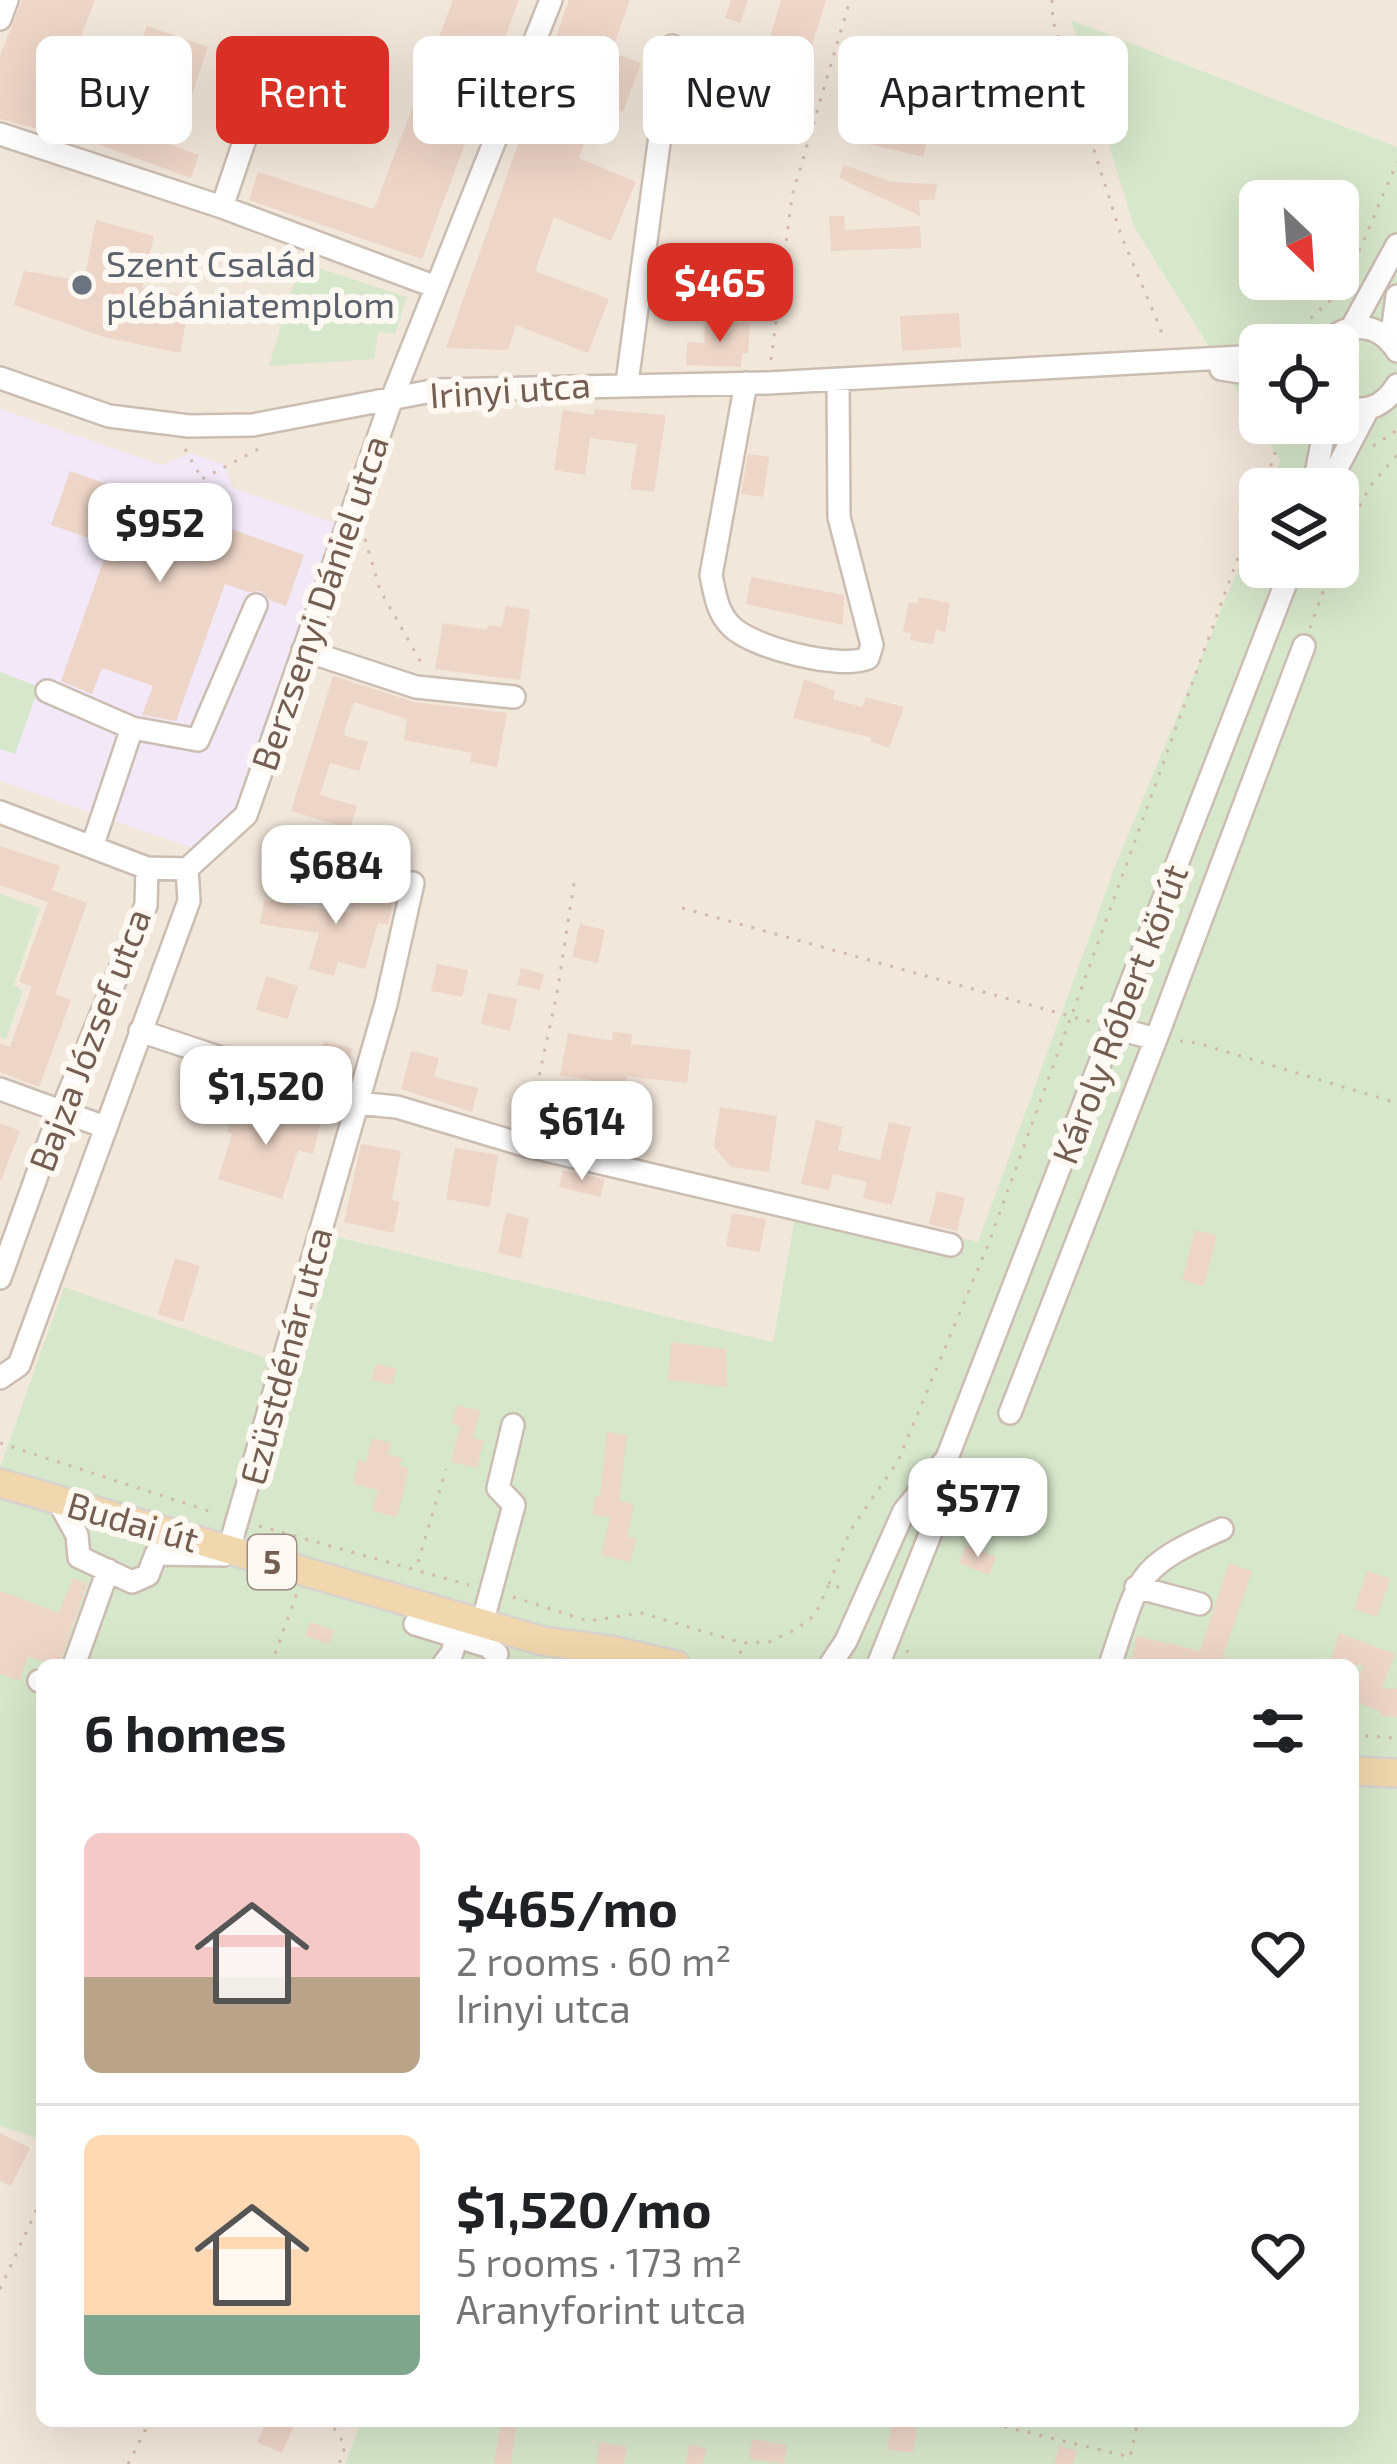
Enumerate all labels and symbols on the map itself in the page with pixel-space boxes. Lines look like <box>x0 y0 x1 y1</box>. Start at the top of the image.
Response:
north arrow <box>1239 180 1359 300</box>
place label: Szent Család plébániatemplom <box>106 241 395 325</box>
pin: $465 <box>649 243 791 345</box>
marker: Szent Család plébániatemplom <box>69 272 95 298</box>
street label: Irinyi utca <box>428 361 592 416</box>
street label: Berzsenyi Dániel utca <box>241 429 396 776</box>
pin: $952 <box>89 483 231 585</box>
pin: $684 <box>265 825 407 927</box>
street label: Károly Róbert körút <box>1042 858 1195 1169</box>
street label: Bajza József utca <box>19 902 158 1177</box>
pin: $1,520 <box>168 1046 364 1148</box>
pin: $614 <box>511 1081 653 1183</box>
street label: Ezüstdénár utca <box>229 1222 340 1489</box>
pin: $577 <box>907 1458 1049 1560</box>
street label: Budai út <box>63 1481 204 1560</box>
road number: 5 <box>248 1535 296 1589</box>

